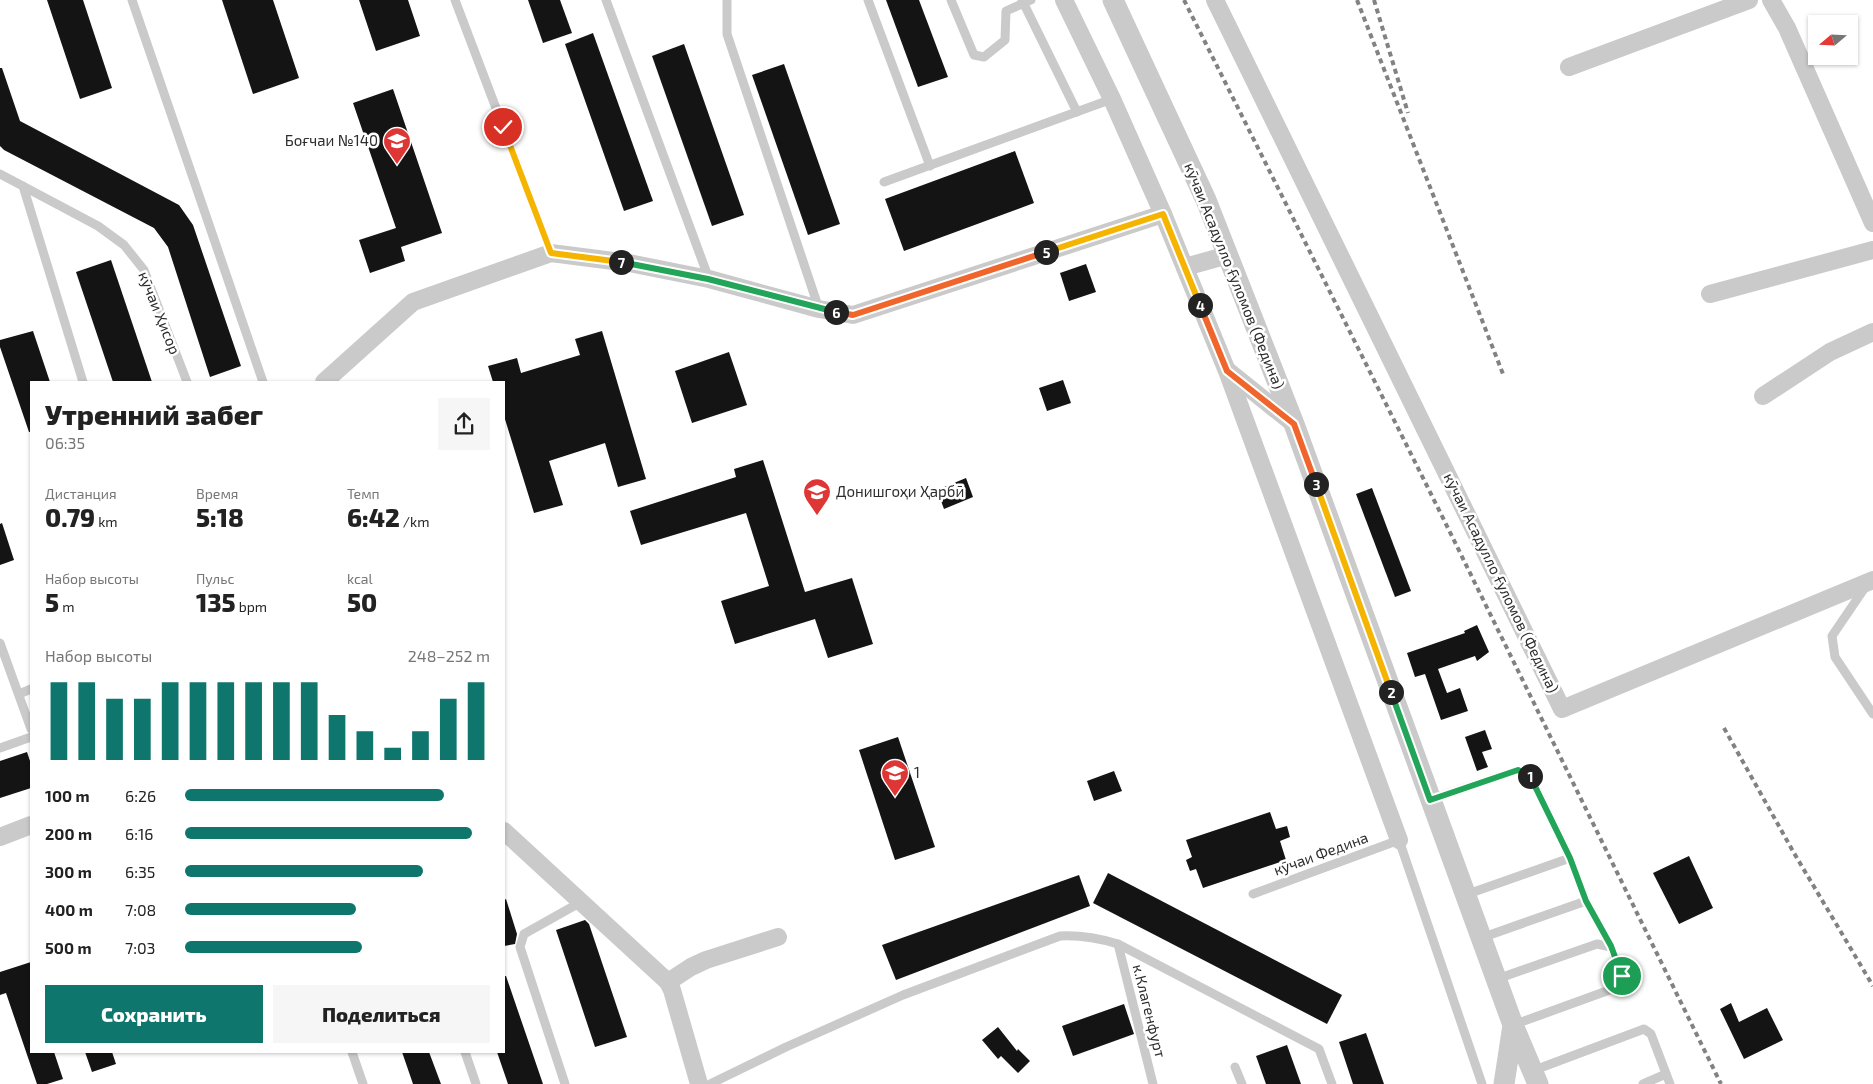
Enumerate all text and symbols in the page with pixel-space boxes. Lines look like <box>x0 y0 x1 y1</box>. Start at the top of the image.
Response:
north arrow <box>1808 15 1858 65</box>
map controls <box>1808 15 1858 65</box>
pin <box>482 106 524 148</box>
icon: check <box>489 113 517 141</box>
school or university icon: Боғчаи №140 <box>382 126 412 165</box>
place label: Боғчаи №140 <box>285 131 378 149</box>
street label: кӯчаи Асадулло Ғуломов (Федина) <box>1180 160 1289 392</box>
pin: 5 <box>1034 240 1058 264</box>
text: 5 <box>1043 244 1050 261</box>
pin: 7 <box>608 250 634 274</box>
text: 7 <box>618 254 625 271</box>
street label: кӯчаи Ҳисор <box>134 269 185 357</box>
pin: 4 <box>1188 292 1212 318</box>
text: 4 <box>1196 297 1205 314</box>
pin: 6 <box>824 300 848 324</box>
text: 6 <box>832 304 841 321</box>
text: Утренний забег <box>45 397 263 431</box>
button: share <box>438 398 490 450</box>
text: 06:35 <box>45 433 85 452</box>
street label: кӯчаи Асадулло Ғуломов (Федина) <box>1440 470 1563 696</box>
pin: 3 <box>1304 472 1328 496</box>
text: 3 <box>1313 476 1320 493</box>
school or university icon: Донишгоҳи Ҳарбӣ <box>802 477 832 516</box>
place label: Донишгоҳи Ҳарбӣ <box>836 482 964 500</box>
text: Дистанция <box>45 485 117 502</box>
text: Время <box>196 485 238 502</box>
text: Темп <box>347 485 380 502</box>
text: 0.79 <box>45 502 95 532</box>
text: 5:18 <box>196 502 244 532</box>
text: 6:42 <box>347 502 400 532</box>
text: km <box>95 513 118 530</box>
text: /km <box>400 513 429 530</box>
text: Набор высоты <box>45 570 139 587</box>
text: Пульс <box>196 570 234 587</box>
text: kcal <box>347 570 373 587</box>
text: 5 <box>45 587 59 617</box>
text: 135 <box>196 587 236 617</box>
text: 50 <box>347 587 377 617</box>
text: m <box>59 598 74 615</box>
text: bpm <box>236 598 267 615</box>
text: Набор высоты <box>45 646 152 665</box>
text: 248–252 m <box>408 646 490 665</box>
pin: 2 <box>1378 680 1404 704</box>
text: 2 <box>1387 684 1396 701</box>
school or university icon: 1 <box>880 758 910 797</box>
place label: 1 <box>914 763 920 781</box>
pin: 1 <box>1518 764 1542 788</box>
text: 1 <box>1527 768 1534 785</box>
text: 100 m <box>45 786 90 805</box>
text: 6:26 <box>125 786 156 805</box>
text: 200 m <box>45 824 92 843</box>
text: 6:16 <box>125 824 153 843</box>
street label: кӯчаи Федина <box>1271 828 1371 879</box>
text: 300 m <box>45 862 92 881</box>
text: 6:35 <box>125 862 155 881</box>
text: 400 m <box>45 900 93 919</box>
text: 7:08 <box>125 900 156 919</box>
text: 500 m <box>45 938 92 957</box>
text: 7:03 <box>125 938 156 957</box>
pin <box>1601 955 1643 997</box>
street label: к.Клагенфурт <box>1129 962 1170 1060</box>
icon: arrive <box>1608 962 1636 990</box>
button: Сохранить <box>45 985 263 1043</box>
button: Поделиться <box>273 985 490 1043</box>

